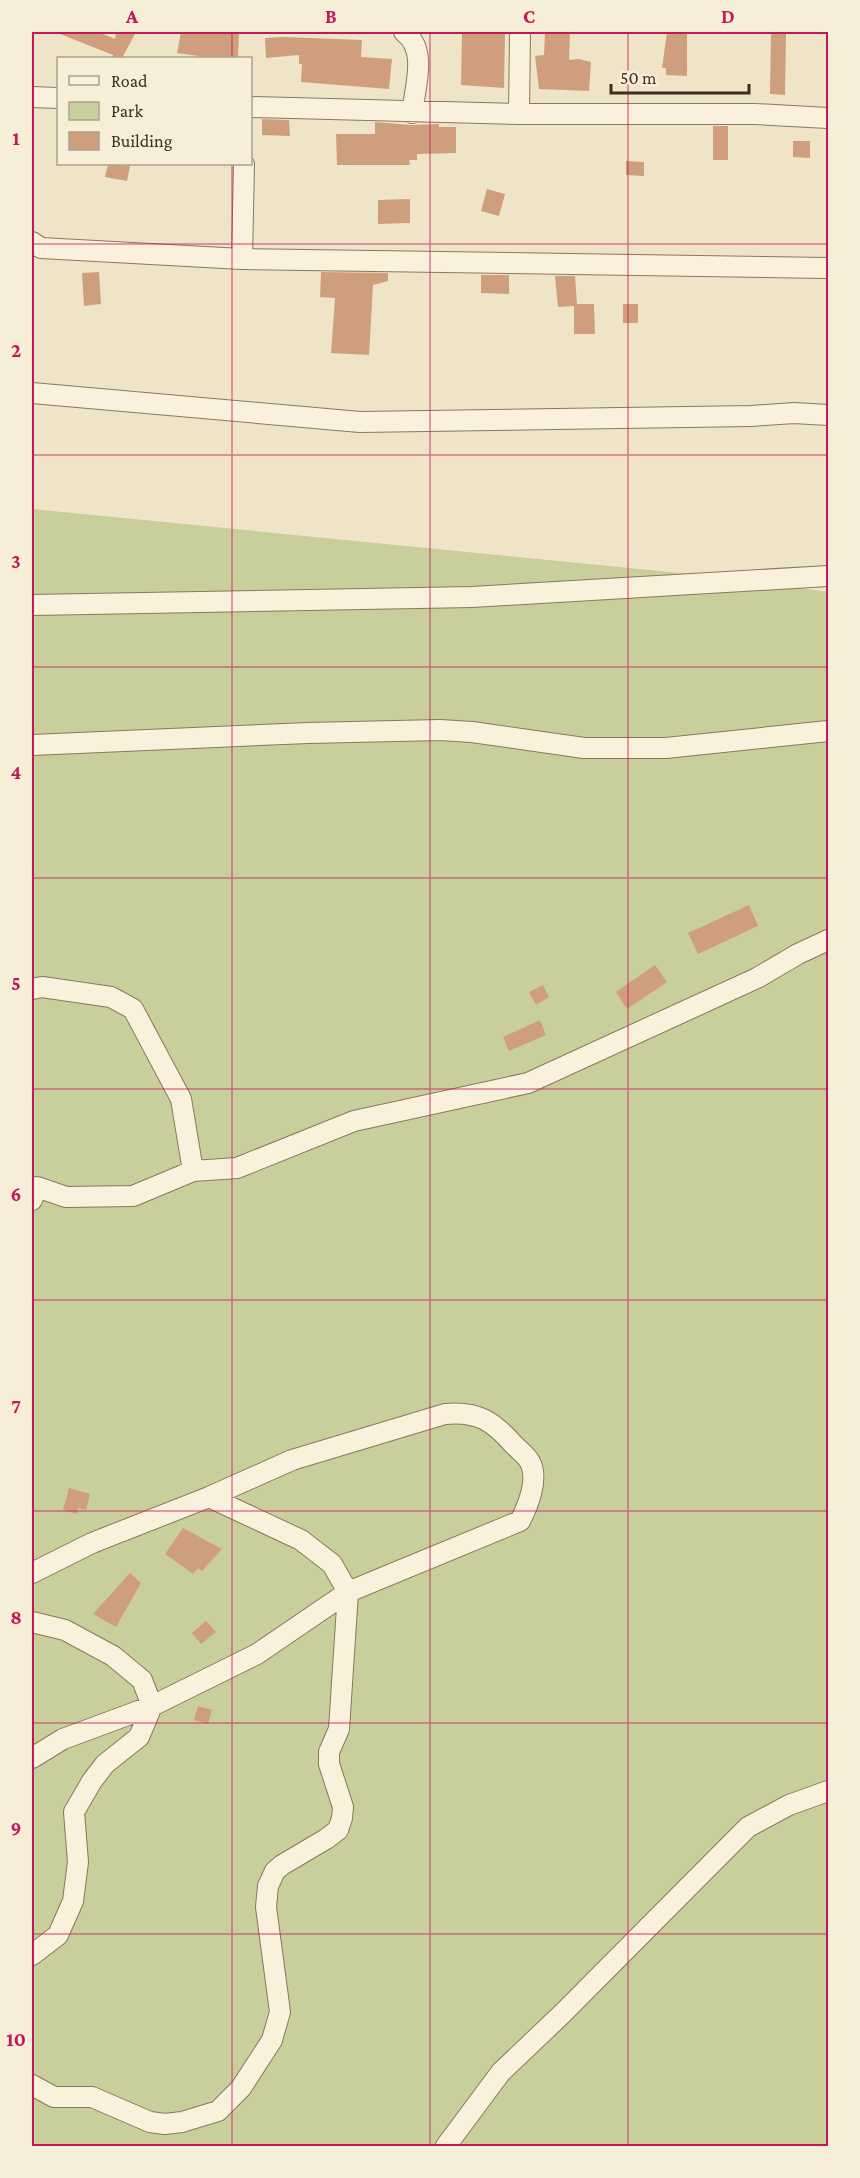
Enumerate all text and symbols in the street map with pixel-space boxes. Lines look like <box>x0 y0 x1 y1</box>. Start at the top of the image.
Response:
text: A <box>125 5 139 27</box>
text: B <box>325 5 337 27</box>
text: C <box>523 5 535 27</box>
text: D <box>721 5 735 27</box>
legend <box>57 57 252 165</box>
scale bar <box>611 57 749 95</box>
text: 50 m <box>620 68 657 88</box>
text: Road <box>111 71 148 91</box>
text: Park <box>111 101 143 121</box>
text: 1 <box>12 127 20 149</box>
text: Building <box>111 131 173 151</box>
text: 2 <box>11 339 21 361</box>
text: 3 <box>11 550 21 572</box>
text: 4 <box>11 761 22 783</box>
text: 5 <box>11 972 21 994</box>
text: 6 <box>11 1183 21 1205</box>
text: 7 <box>11 1395 21 1417</box>
text: 8 <box>10 1606 22 1628</box>
text: 9 <box>11 1817 21 1839</box>
text: 10 <box>6 2028 26 2050</box>

